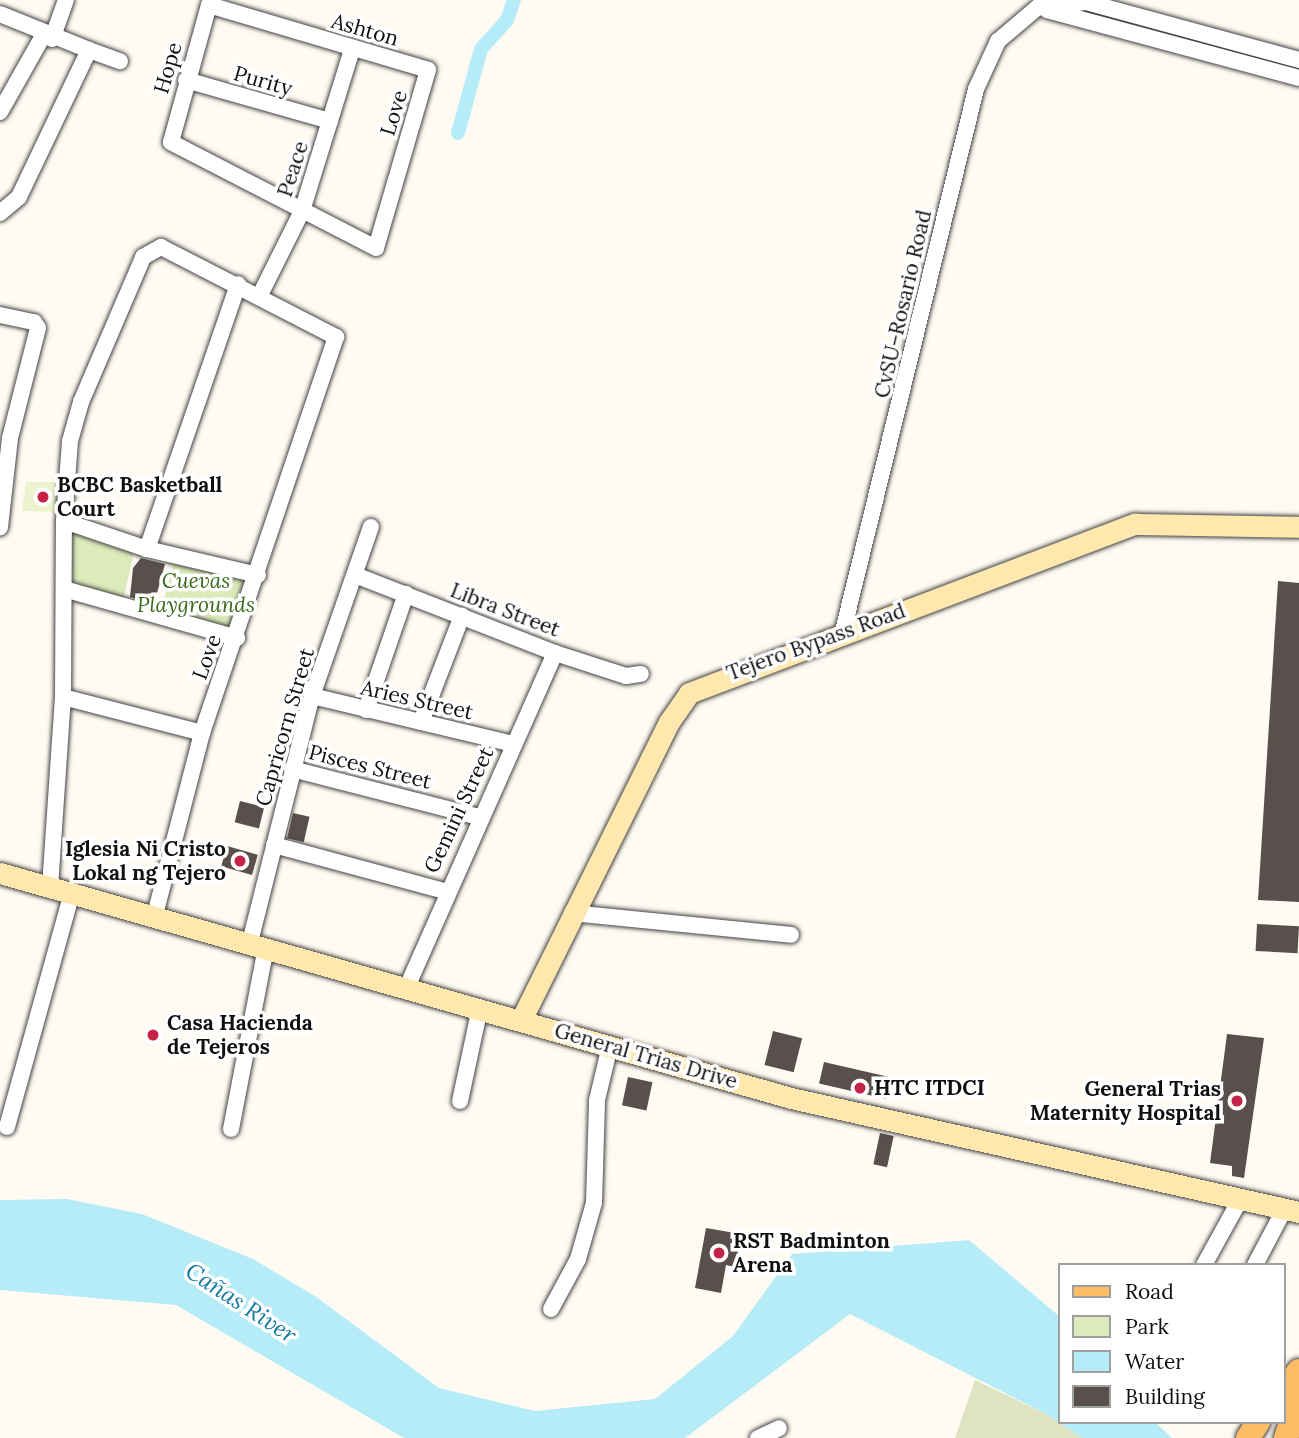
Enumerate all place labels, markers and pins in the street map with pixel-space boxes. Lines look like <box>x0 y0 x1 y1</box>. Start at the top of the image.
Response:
place label: BCBC Basketball Court <box>57 472 222 522</box>
marker: BCBC Basketball Court <box>35 489 51 505</box>
place label: Iglesia Ni Cristo Lokal ng Tejero <box>65 836 226 886</box>
marker: Iglesia Ni Cristo Lokal ng Tejero <box>232 853 248 869</box>
place label: Casa Hacienda de Tejeros <box>167 1010 313 1060</box>
marker: Casa Hacienda de Tejeros <box>145 1027 161 1043</box>
place label: HTC ITDCI <box>874 1075 985 1101</box>
place label: General Trias Maternity Hospital <box>1030 1076 1221 1126</box>
marker: HTC ITDCI <box>852 1080 868 1096</box>
marker: General Trias Maternity Hospital <box>1227 1091 1247 1111</box>
place label: RST Badminton Arena <box>733 1228 890 1278</box>
marker: RST Badminton Arena <box>711 1245 727 1261</box>

